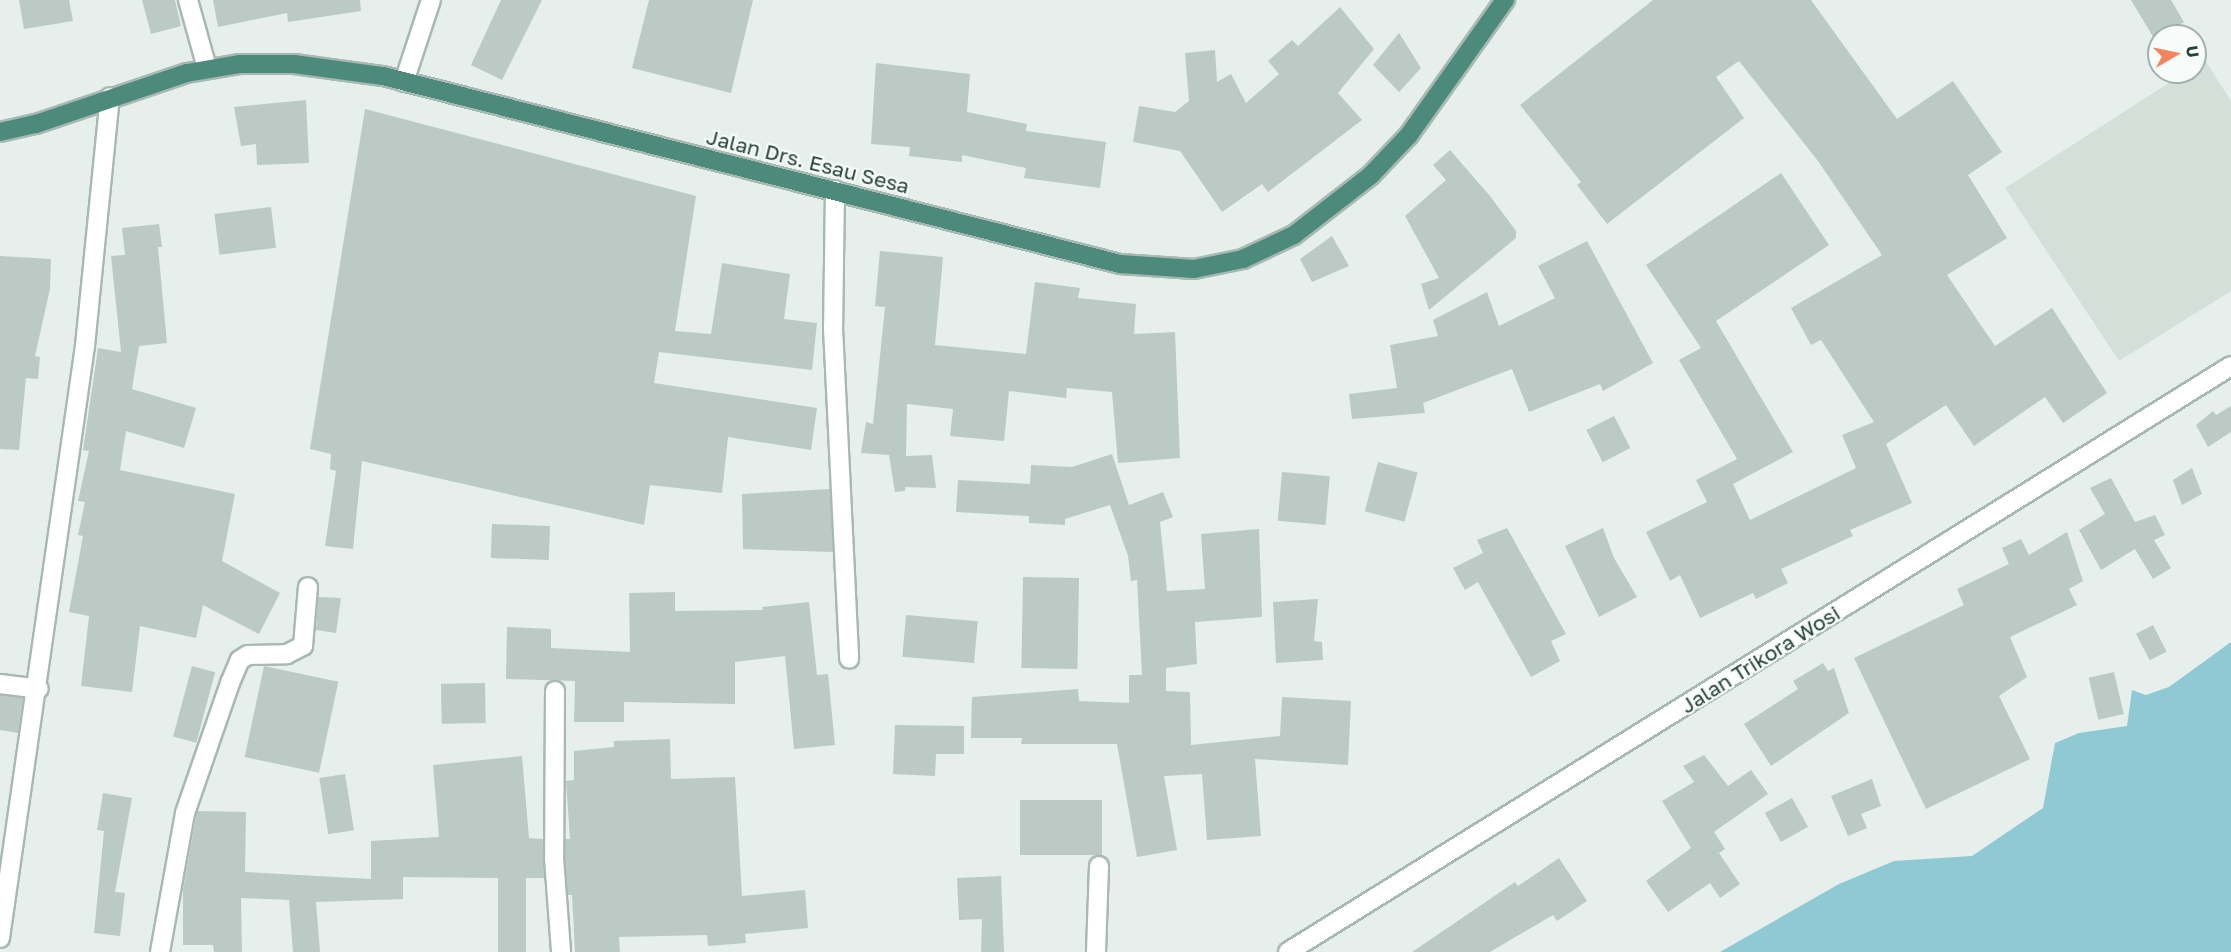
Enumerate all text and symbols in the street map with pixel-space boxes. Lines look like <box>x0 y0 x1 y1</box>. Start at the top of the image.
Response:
north arrow <box>2147 24 2207 84</box>
text: U <box>2182 44 2204 59</box>
street label: Jalan Drs. Esau Sesa <box>704 124 912 198</box>
street label: Jalan Trikora Wosi <box>1676 600 1844 718</box>

